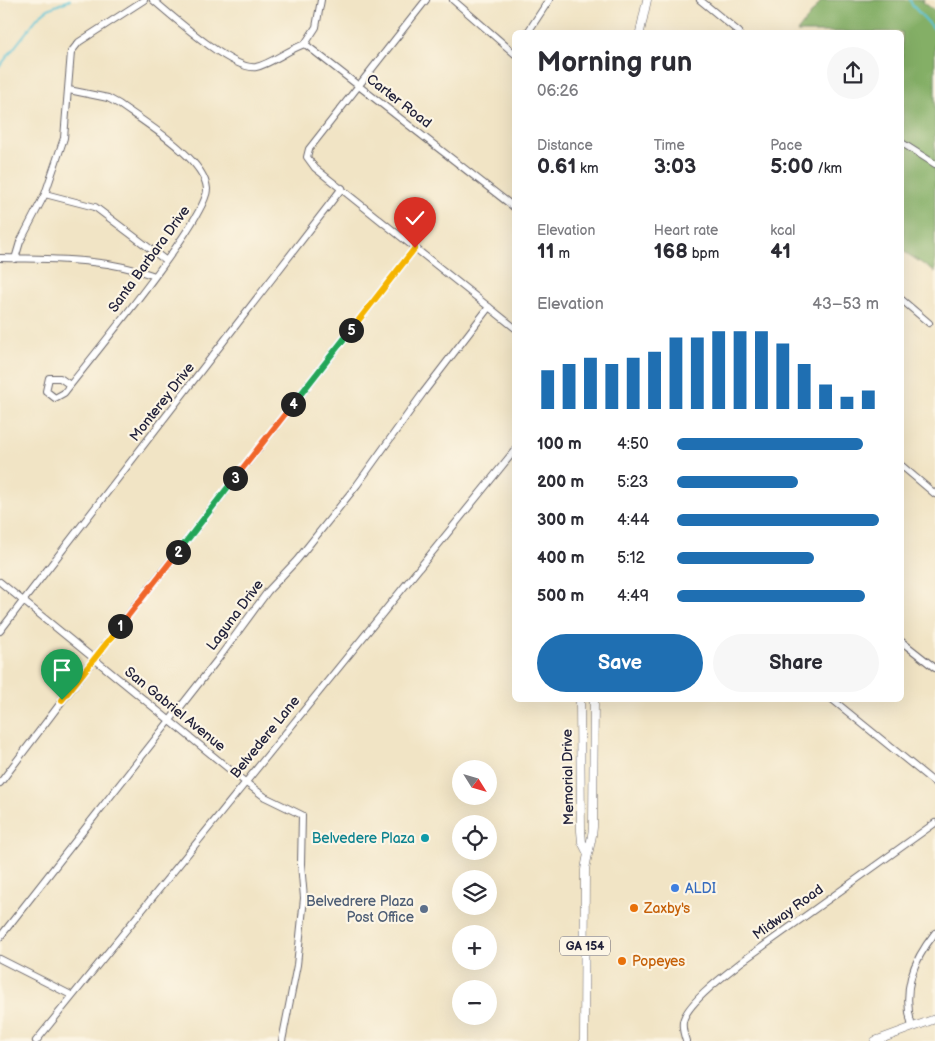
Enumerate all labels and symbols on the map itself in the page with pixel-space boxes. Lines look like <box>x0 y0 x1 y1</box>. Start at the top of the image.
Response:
street label: Carter Road <box>363 70 435 132</box>
pin <box>394 197 436 248</box>
street label: Santa Barbara Drive <box>105 202 193 316</box>
pin: 5 <box>338 318 364 342</box>
street label: Monterey Drive <box>126 359 198 445</box>
pin: 4 <box>280 392 306 416</box>
pin: 3 <box>222 466 248 490</box>
pin: 2 <box>166 540 190 564</box>
street label: Laguna Drive <box>203 576 267 654</box>
pin: 1 <box>108 614 132 638</box>
pin <box>41 649 83 700</box>
street label: San Gabriel Avenue <box>121 663 229 755</box>
street label: Belvedere Lane <box>227 692 303 782</box>
street label: Memorial Drive <box>559 729 577 825</box>
north arrow <box>452 760 498 805</box>
place label: Belvedere Plaza <box>312 830 415 847</box>
marker: Belvedere Plaza <box>419 832 431 844</box>
place label: ALDI <box>685 880 716 897</box>
street label: Midway Road <box>749 881 827 943</box>
marker: ALDI <box>669 882 681 894</box>
place label: Belvedrere Plaza Post Office <box>306 893 414 926</box>
place label: Zaxby's <box>643 900 690 917</box>
marker: Zaxby's <box>628 902 640 914</box>
marker: Belvedrere Plaza Post Office <box>418 903 430 915</box>
road number: GA 154 <box>560 936 610 956</box>
place label: Popeyes <box>632 953 685 970</box>
marker: Popeyes <box>616 955 628 967</box>

